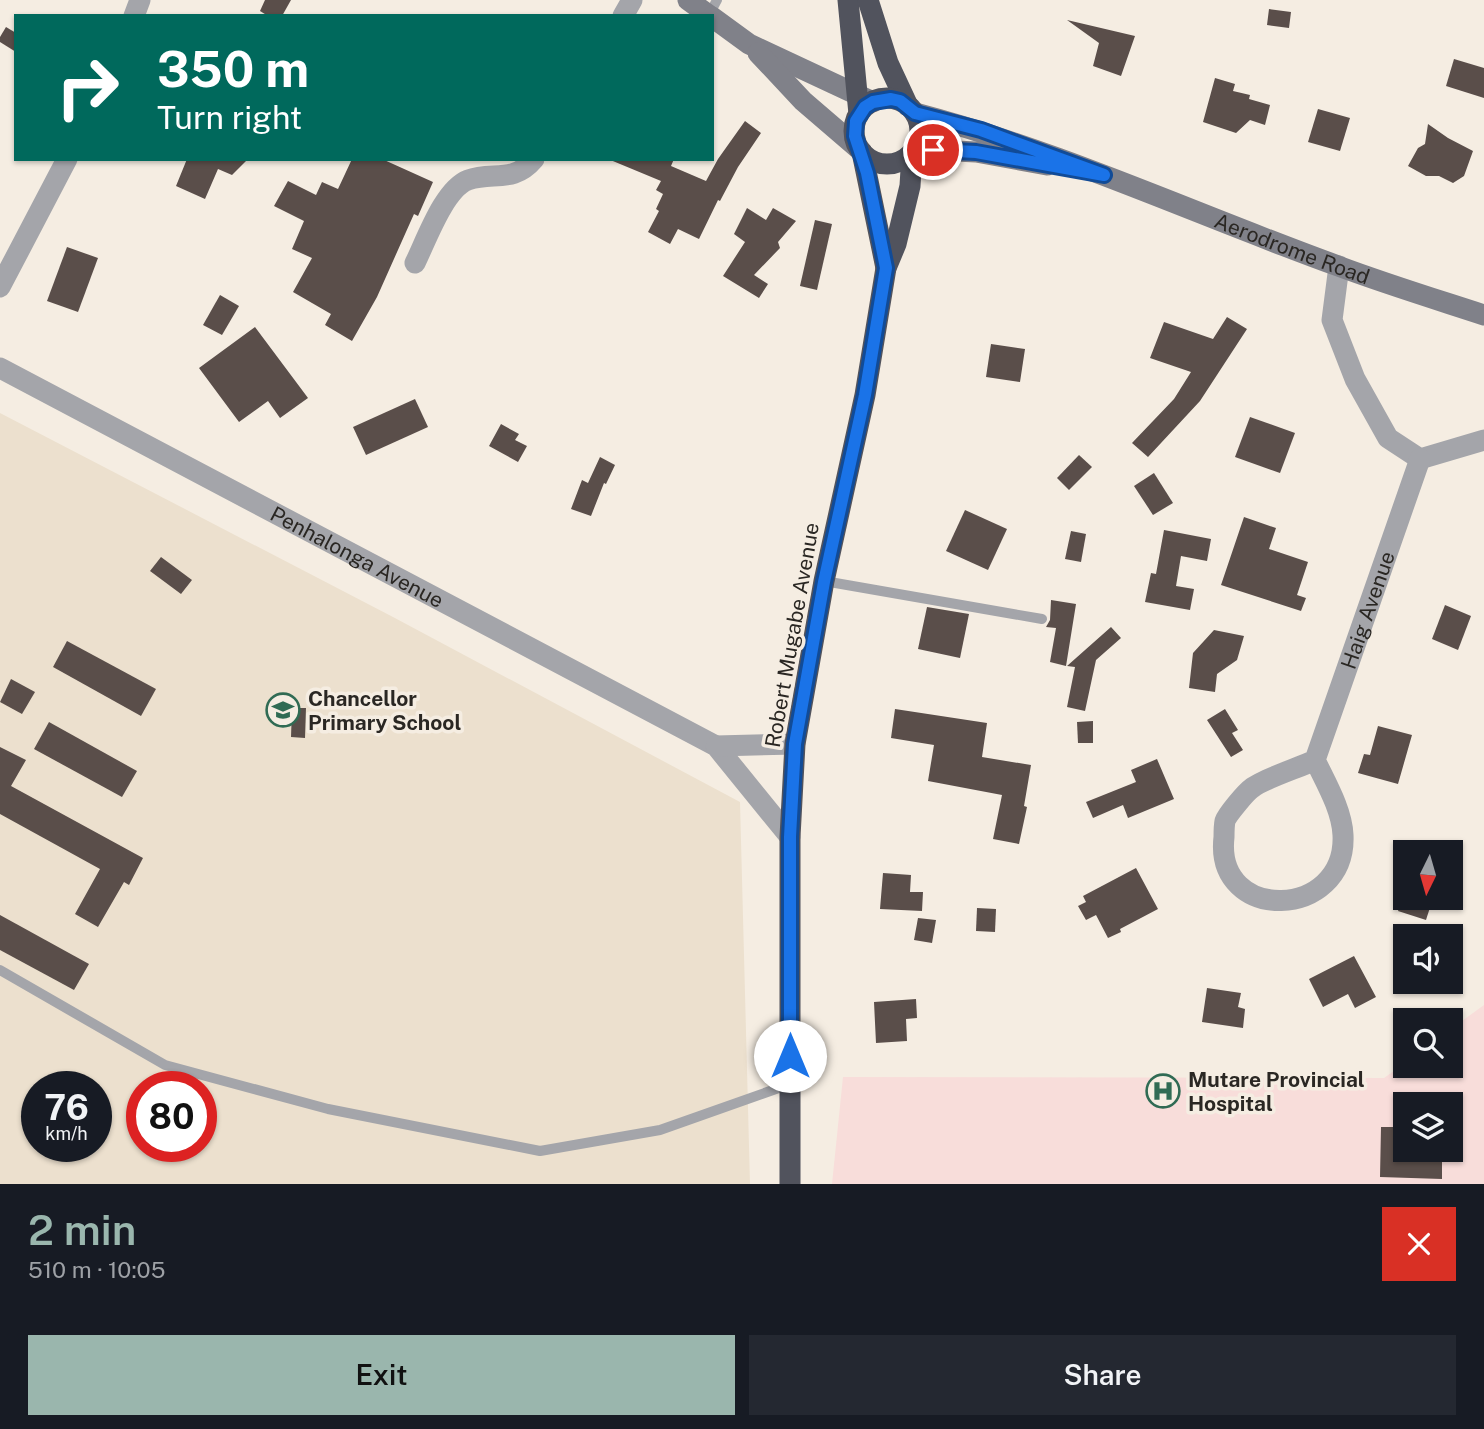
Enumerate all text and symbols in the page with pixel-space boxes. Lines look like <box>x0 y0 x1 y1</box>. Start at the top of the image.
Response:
text: 350 m <box>157 40 309 98</box>
icon: right <box>42 42 133 133</box>
text: Turn right <box>157 99 302 136</box>
pin <box>903 120 963 180</box>
icon: arrive <box>914 131 952 169</box>
street label: Aerodrome Road <box>1211 208 1373 289</box>
street label: Penhalonga Avenue <box>266 501 448 613</box>
street label: Robert Mugabe Avenue <box>760 521 824 749</box>
street label: Haig Avenue <box>1335 548 1399 672</box>
place label: Chancellor Primary School <box>308 686 461 735</box>
school or university icon: Chancellor Primary School <box>264 691 302 729</box>
north arrow <box>1393 840 1463 910</box>
map controls <box>1393 840 1463 1162</box>
button: sound <box>1393 924 1463 994</box>
button: search <box>1393 1008 1463 1078</box>
position arrow <box>753 1019 827 1093</box>
place label: Mutare Provincial Hospital <box>1188 1067 1365 1116</box>
speed limit sign: 80 <box>126 1071 217 1162</box>
hospital icon: Mutare Provincial Hospital <box>1144 1072 1182 1110</box>
text: 76 <box>44 1087 89 1128</box>
button: layers <box>1393 1092 1463 1162</box>
text: km/h <box>45 1123 88 1144</box>
text: 2 min <box>28 1205 136 1254</box>
button: close <box>1382 1207 1456 1281</box>
text: 510 m · 10:05 <box>28 1256 165 1283</box>
button: Exit <box>28 1335 735 1415</box>
button: Share <box>749 1335 1456 1415</box>

